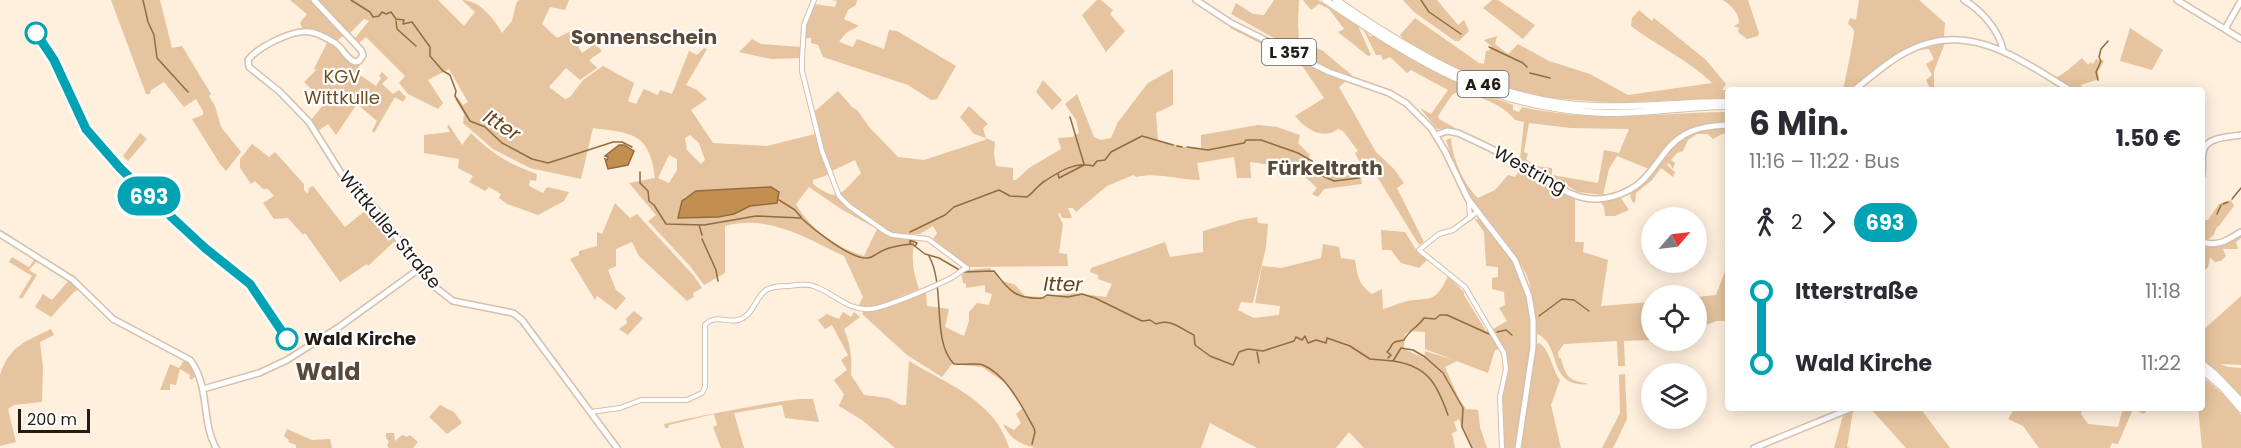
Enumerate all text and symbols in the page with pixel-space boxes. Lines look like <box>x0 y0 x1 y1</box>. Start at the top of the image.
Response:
unlabelled marker <box>25 22 47 44</box>
district label: Sonnenschein <box>571 23 717 51</box>
road number: L 357 <box>1262 39 1316 65</box>
park label: KGV Wittkulle <box>304 64 380 110</box>
road number: A 46 <box>1458 71 1508 97</box>
text: 6 Min. <box>1749 100 1849 147</box>
water label: Itter <box>478 103 527 148</box>
text: 1.50 € <box>2116 123 2181 154</box>
street label: Westring <box>1489 139 1571 200</box>
text: 11:16 – 11:22 · Bus <box>1749 147 1900 175</box>
district label: Fürkeltrath <box>1267 154 1383 182</box>
street label: Wittkuller Straße <box>334 165 447 294</box>
line badge: 693 <box>114 176 184 216</box>
text: 693 <box>130 182 169 211</box>
icon: walk <box>1749 206 1782 239</box>
icon: forward <box>1812 206 1845 239</box>
north arrow <box>1641 207 1707 273</box>
map controls <box>1641 207 1707 429</box>
text: 2 <box>1791 208 1803 236</box>
text: 693 <box>1866 208 1905 237</box>
water label: Itter <box>1043 270 1083 298</box>
text: Itterstraße <box>1795 276 1918 307</box>
text: 11:18 <box>2145 277 2181 305</box>
button: locate <box>1641 285 1707 351</box>
place label: Wald Kirche <box>304 326 416 351</box>
marker: Wald Kirche <box>276 328 298 350</box>
text: Wald Kirche <box>1795 348 1932 379</box>
text: 11:22 <box>2141 349 2181 377</box>
district label: Wald <box>296 355 360 388</box>
button: layers <box>1641 363 1707 429</box>
scale bar <box>18 406 90 434</box>
text: 200 m <box>27 408 77 431</box>

